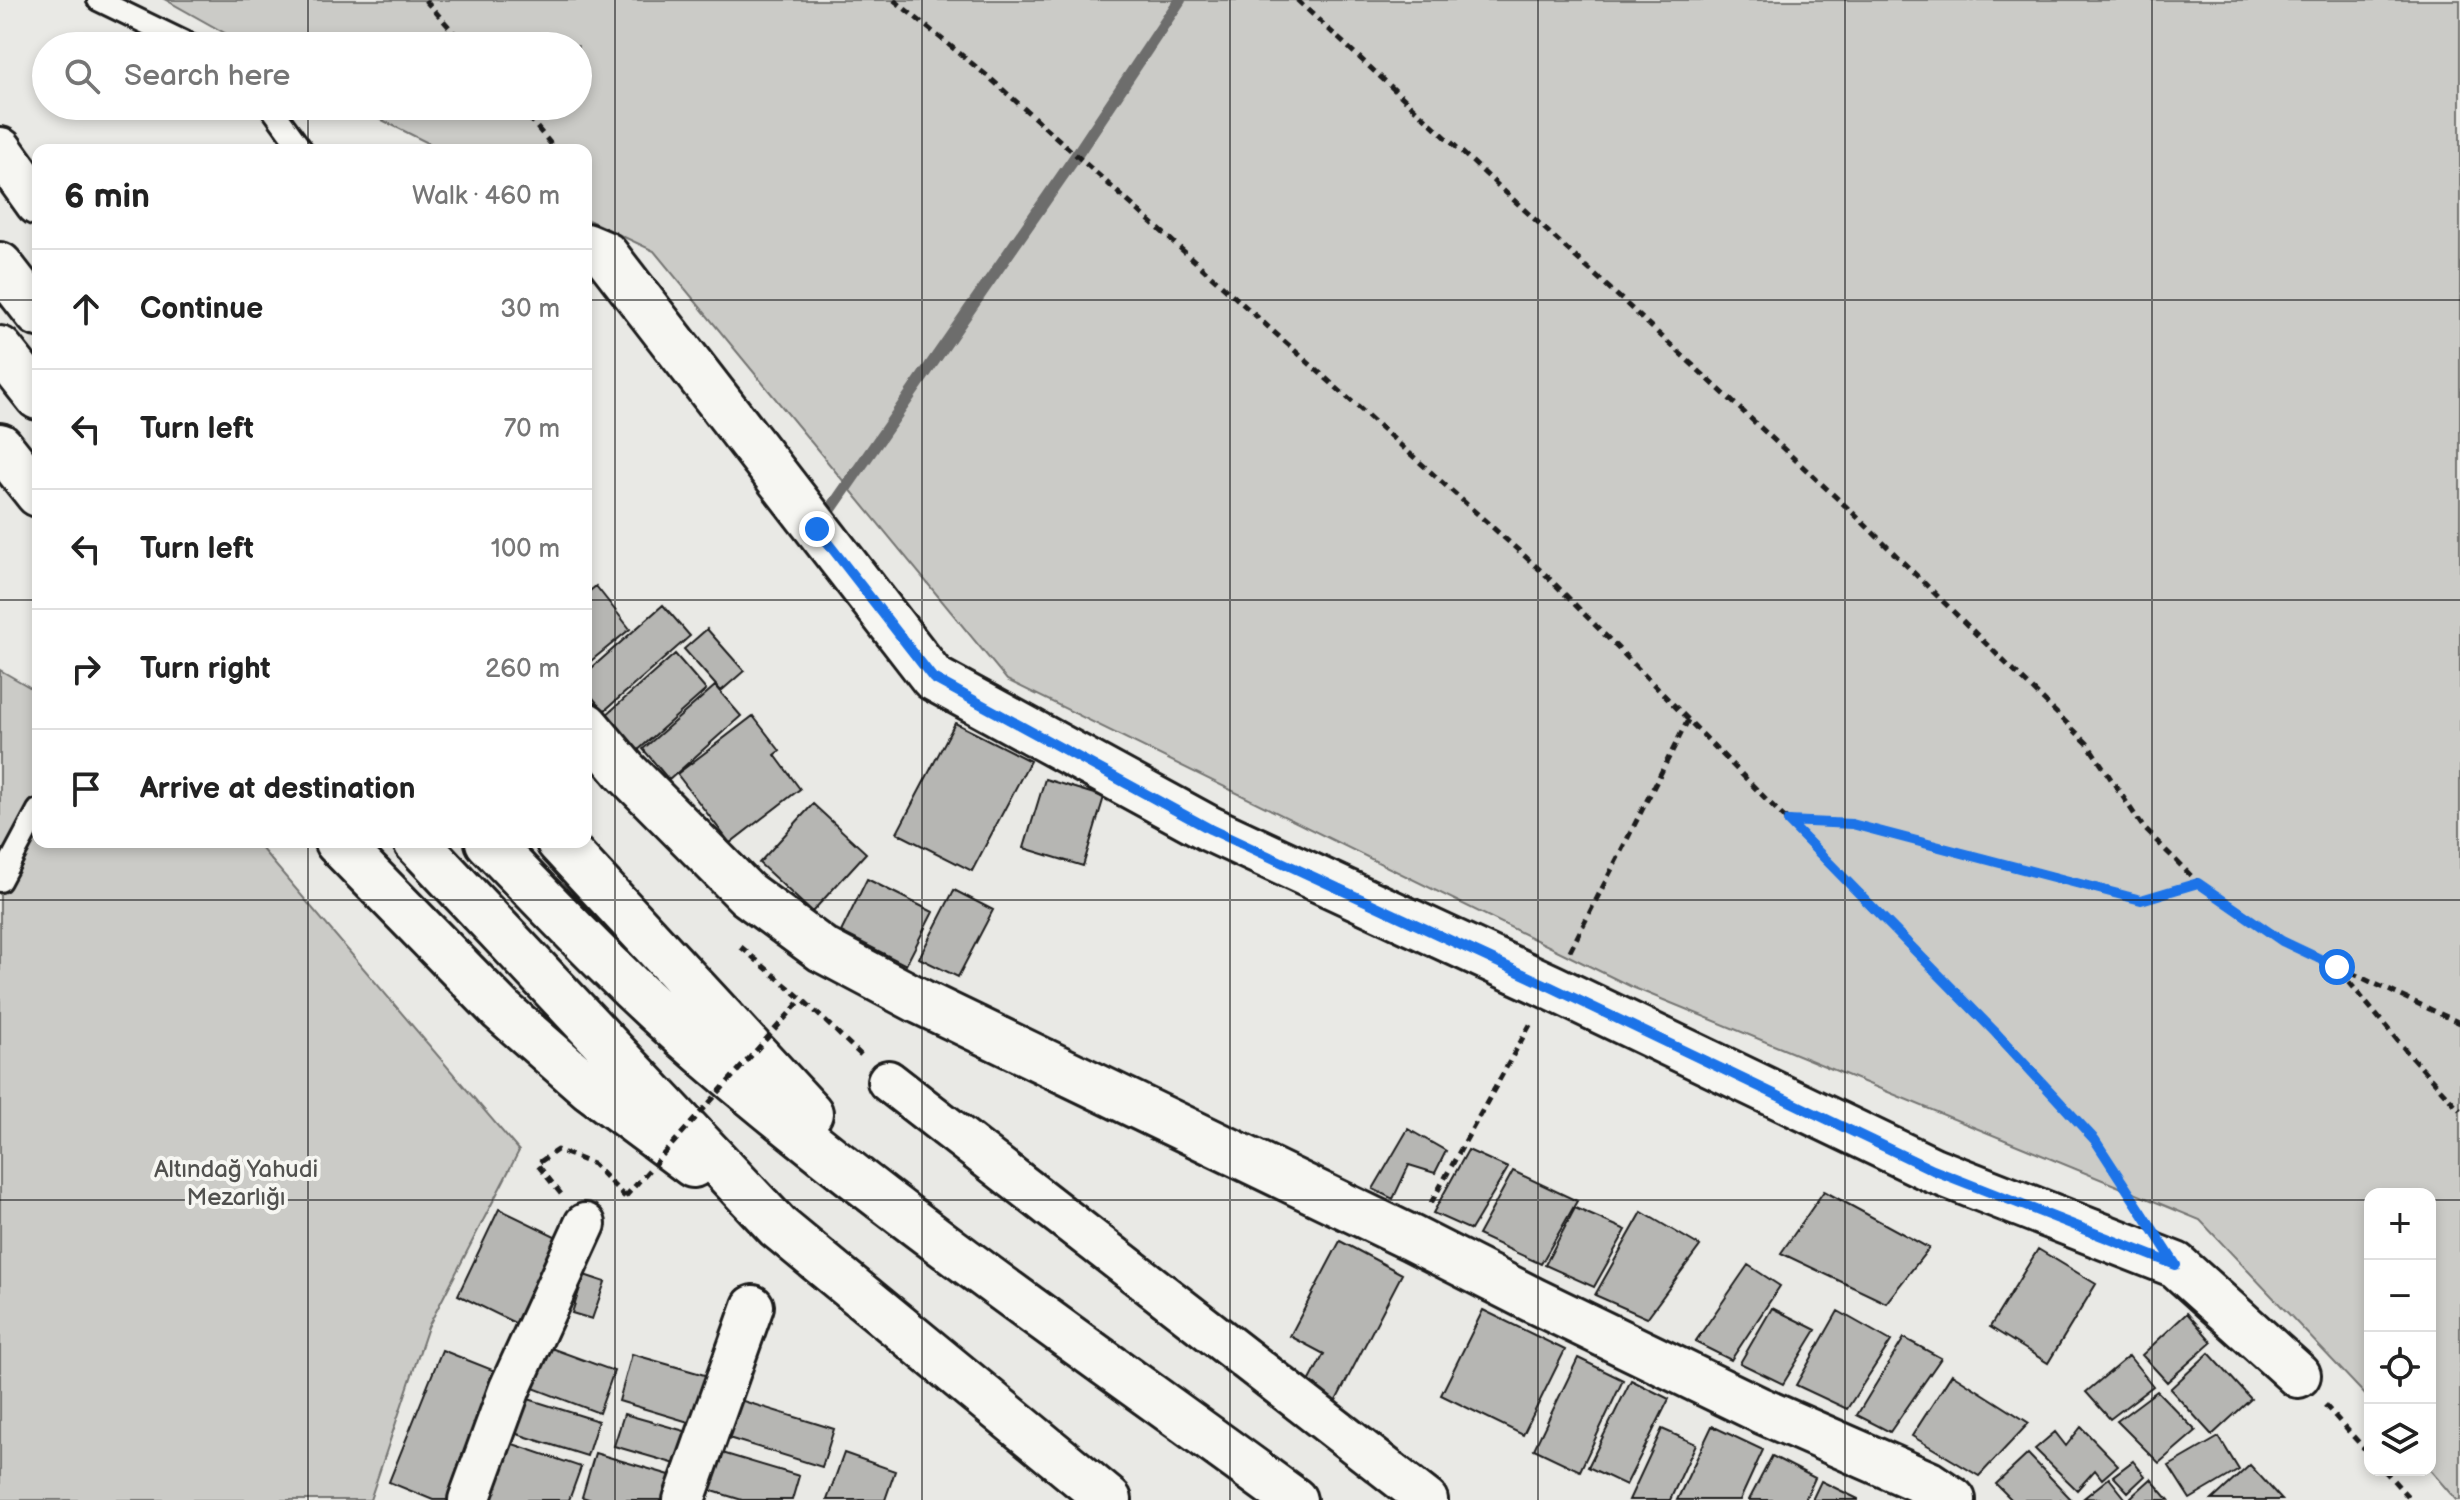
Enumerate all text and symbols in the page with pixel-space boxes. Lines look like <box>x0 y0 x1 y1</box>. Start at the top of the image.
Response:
search box <box>32 32 592 120</box>
icon: search <box>60 54 104 98</box>
text: Search here <box>124 58 290 94</box>
text: 6 min <box>64 176 150 217</box>
text: Walk · 460 m <box>412 181 560 212</box>
icon: ahead <box>64 287 108 331</box>
text: Continue <box>140 291 263 327</box>
text: 30 m <box>500 294 560 325</box>
icon: left <box>64 407 108 451</box>
text: Turn left <box>140 411 254 447</box>
text: 70 m <box>503 414 560 445</box>
route end <box>799 511 835 547</box>
icon: left <box>64 527 108 571</box>
text: Turn left <box>140 531 254 567</box>
text: 100 m <box>491 534 560 565</box>
icon: right <box>64 647 108 691</box>
text: Turn right <box>140 651 271 687</box>
text: 260 m <box>485 654 560 685</box>
icon: arrive <box>64 767 108 811</box>
text: Arrive at destination <box>140 771 416 807</box>
route start <box>2319 949 2355 985</box>
park label: Altındağ Yahudi Mezarlığı <box>154 1155 318 1212</box>
map controls <box>2364 1188 2436 1476</box>
button: + <box>2364 1188 2436 1260</box>
button: − <box>2364 1260 2436 1332</box>
button: locate <box>2364 1332 2436 1404</box>
button: layers <box>2364 1404 2436 1476</box>

